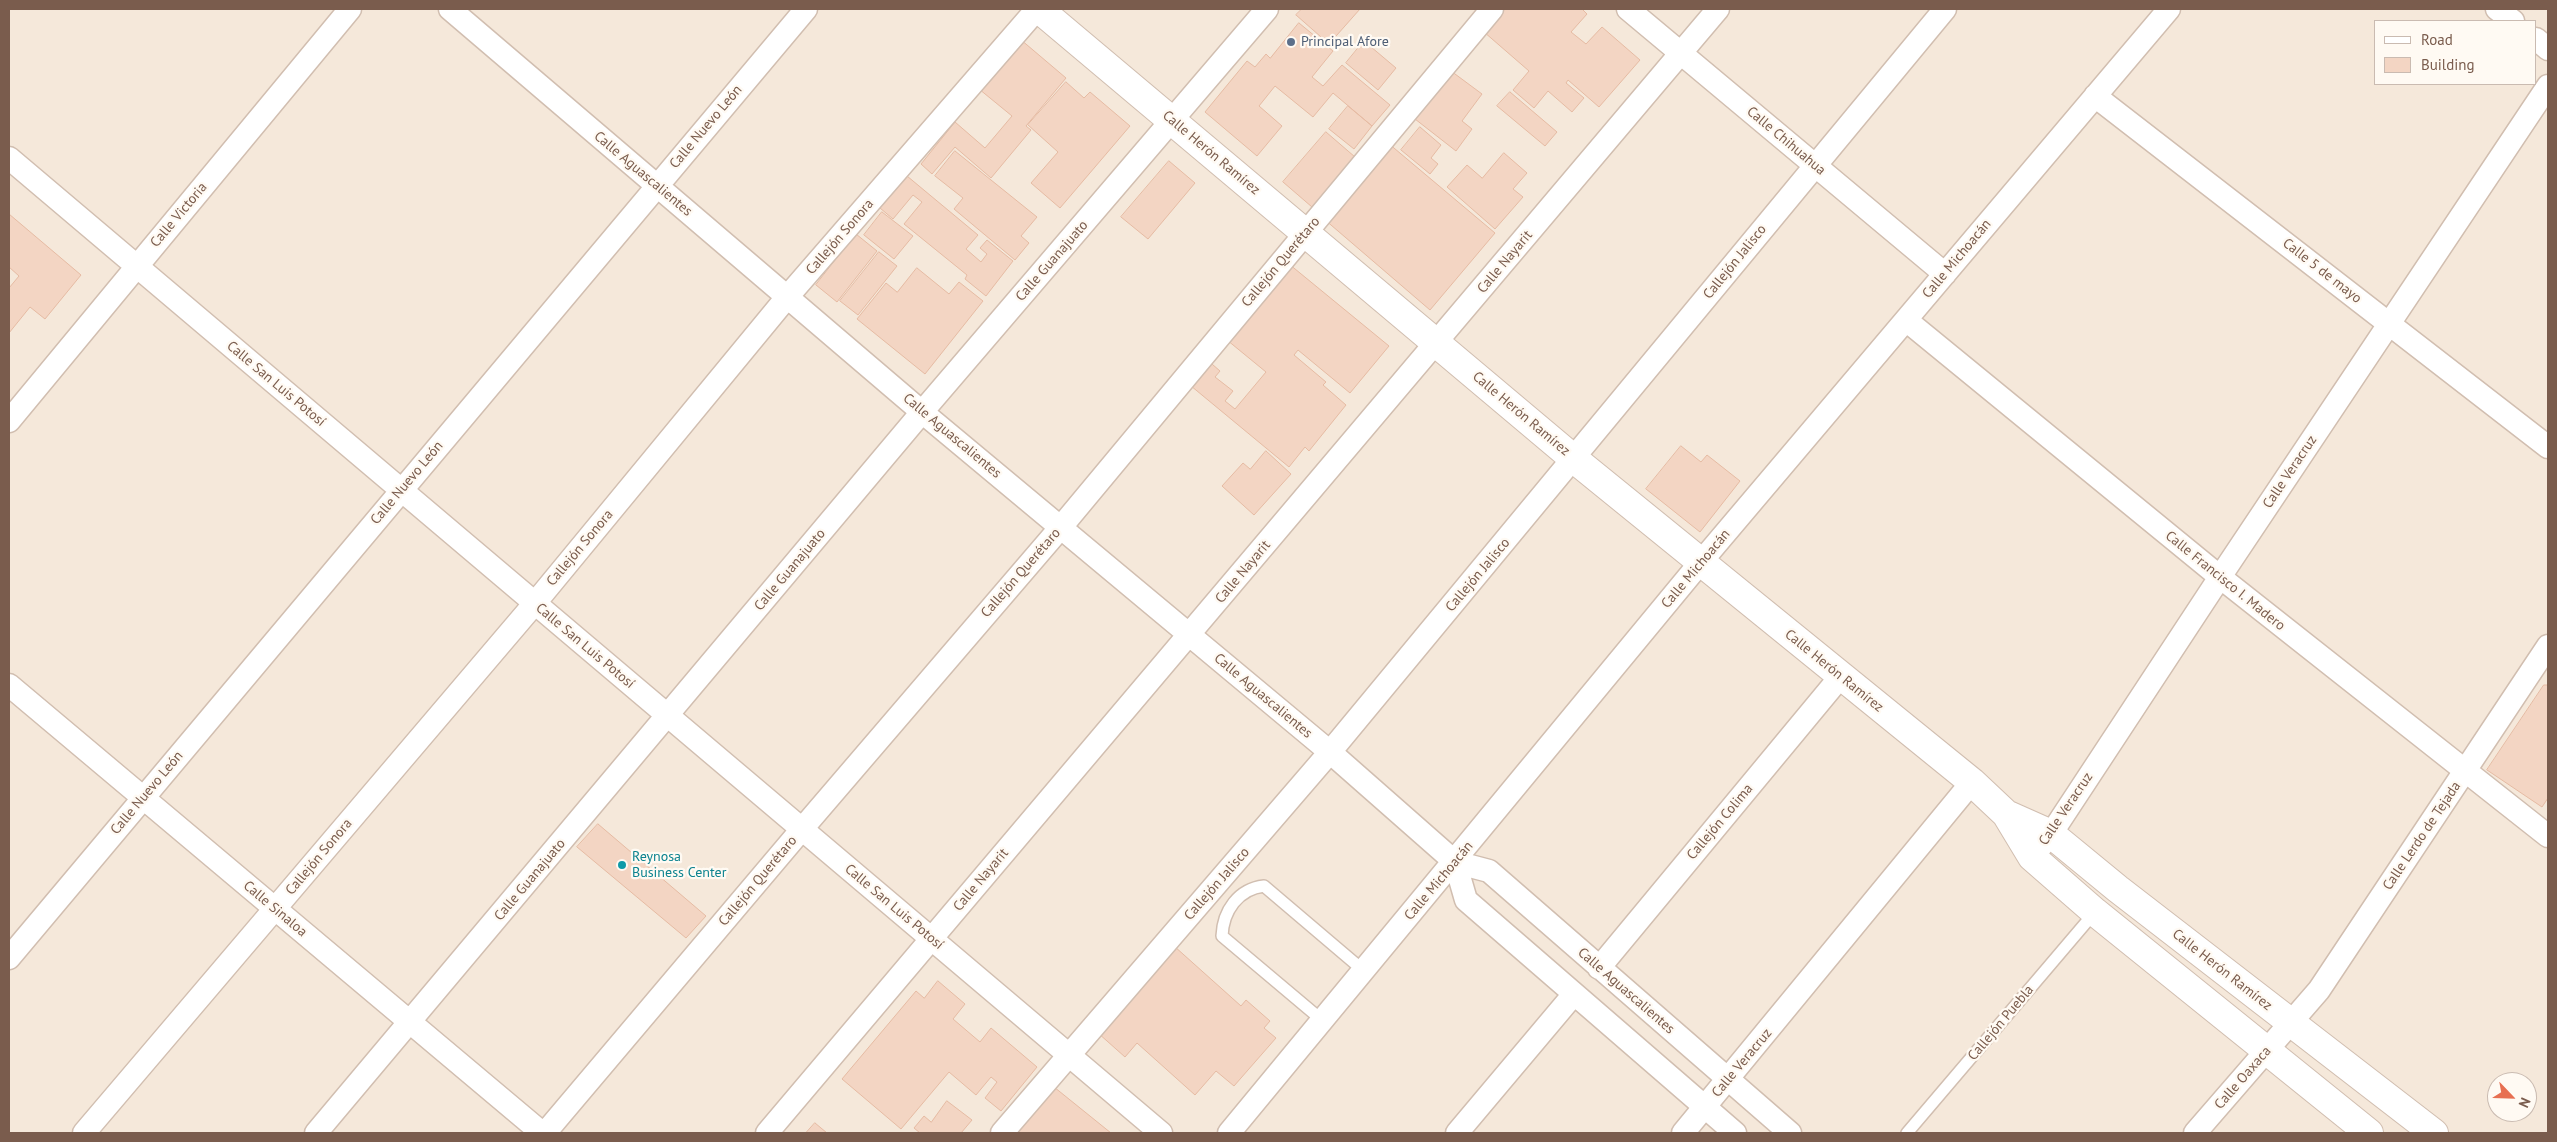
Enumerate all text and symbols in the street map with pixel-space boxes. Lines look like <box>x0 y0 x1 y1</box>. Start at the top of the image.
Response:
legend <box>2374 20 2537 85</box>
text: Road <box>2421 30 2453 49</box>
place label: Principal Afore <box>1301 34 1389 50</box>
marker: Principal Afore <box>1285 36 1297 48</box>
text: Building <box>2421 55 2475 74</box>
street label: Calle Nuevo León <box>666 82 746 172</box>
street label: Calle Chihuahua <box>1743 103 1829 179</box>
street label: Calle Herón Ramírez <box>1159 107 1263 199</box>
street label: Calle Aguascalientes <box>590 128 696 220</box>
street label: Calle Victoria <box>147 179 211 251</box>
street label: Callejón Sonora <box>803 196 877 278</box>
street label: Callejón Querétaro <box>1238 213 1324 311</box>
street label: Calle Michoacán <box>1919 216 1995 302</box>
street label: Calle Guanajuato <box>1012 217 1092 305</box>
street label: Callejón Jalisco <box>1700 221 1770 303</box>
street label: Calle Nayarit <box>1474 227 1536 297</box>
street label: Calle 5 de mayo <box>2279 235 2365 307</box>
street label: Calle San Luis Potosí <box>223 338 329 430</box>
street label: Calle Herón Ramírez <box>1469 368 1573 460</box>
street label: Calle Aguascalientes <box>899 390 1005 482</box>
street label: Calle Veracruz <box>2259 432 2321 512</box>
street label: Calle Nuevo León <box>367 438 447 528</box>
street label: Callejón Sonora <box>543 506 617 590</box>
street label: Callejón Querétaro <box>978 525 1064 621</box>
street label: Calle Guanajuato <box>751 526 829 614</box>
street label: Calle Michoacán <box>1658 526 1734 612</box>
street label: Calle Francisco I. Madero <box>2162 528 2288 634</box>
street label: Callejón Jalisco <box>1442 535 1514 615</box>
street label: Calle Nayarit <box>1212 537 1274 607</box>
street label: Calle San Luis Potosí <box>532 600 638 692</box>
street label: Calle Herón Ramírez <box>1781 626 1887 716</box>
street label: Calle Aguascalientes <box>1210 650 1316 742</box>
street label: Calle Nuevo León <box>107 748 187 838</box>
street label: Calle Veracruz <box>2035 769 2097 849</box>
street label: Calle Lerdo de Tejada <box>2379 778 2465 894</box>
street label: Callejón Colima <box>1683 781 1757 863</box>
street label: Callejón Sonora <box>282 815 356 899</box>
street label: Callejón Querétaro <box>715 832 801 930</box>
street label: Calle Guanajuato <box>491 836 569 924</box>
street label: Calle Michoacán <box>1401 838 1477 924</box>
street label: Callejón Jalisco <box>1181 844 1253 924</box>
street label: Calle Nayarit <box>950 845 1012 915</box>
place label: Reynosa Business Center <box>632 849 726 882</box>
marker: Reynosa Business Center <box>616 859 628 871</box>
street label: Calle San Luis Potosí <box>841 861 947 953</box>
street label: Calle Sinaloa <box>240 877 310 941</box>
street label: Calle Herón Ramírez <box>2169 926 2275 1014</box>
street label: Calle Aguascalientes <box>1574 944 1678 1038</box>
street label: Callejón Puebla <box>1965 982 2037 1064</box>
street label: Calle Veracruz <box>1708 1025 1776 1101</box>
street label: Calle Oaxaca <box>2211 1043 2275 1113</box>
north arrow <box>2487 1072 2537 1122</box>
text: N <box>2515 1095 2535 1111</box>

